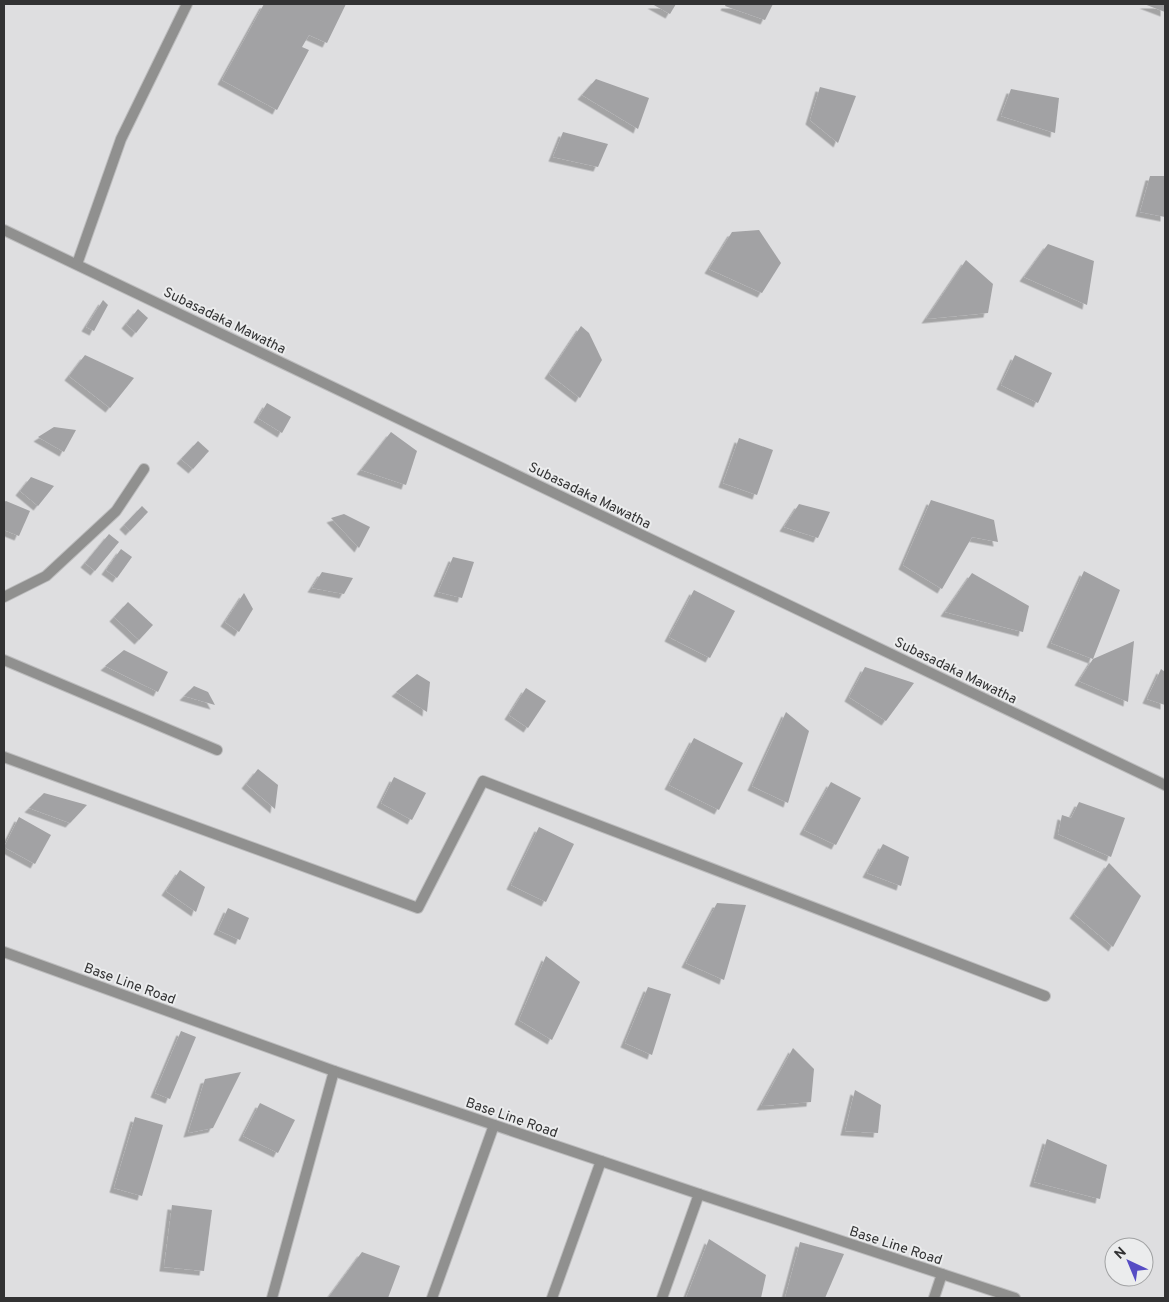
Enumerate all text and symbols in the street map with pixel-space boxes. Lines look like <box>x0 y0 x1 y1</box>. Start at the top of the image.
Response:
street label: Subasadaka Mawatha <box>160 284 288 358</box>
street label: Subasadaka Mawatha <box>525 459 653 533</box>
street label: Subasadaka Mawatha <box>891 634 1019 708</box>
street label: Base Line Road <box>81 960 178 1009</box>
street label: Base Line Road <box>463 1095 560 1142</box>
street label: Base Line Road <box>847 1223 944 1269</box>
north arrow <box>1104 1237 1154 1287</box>
text: N <box>1111 1244 1131 1263</box>

